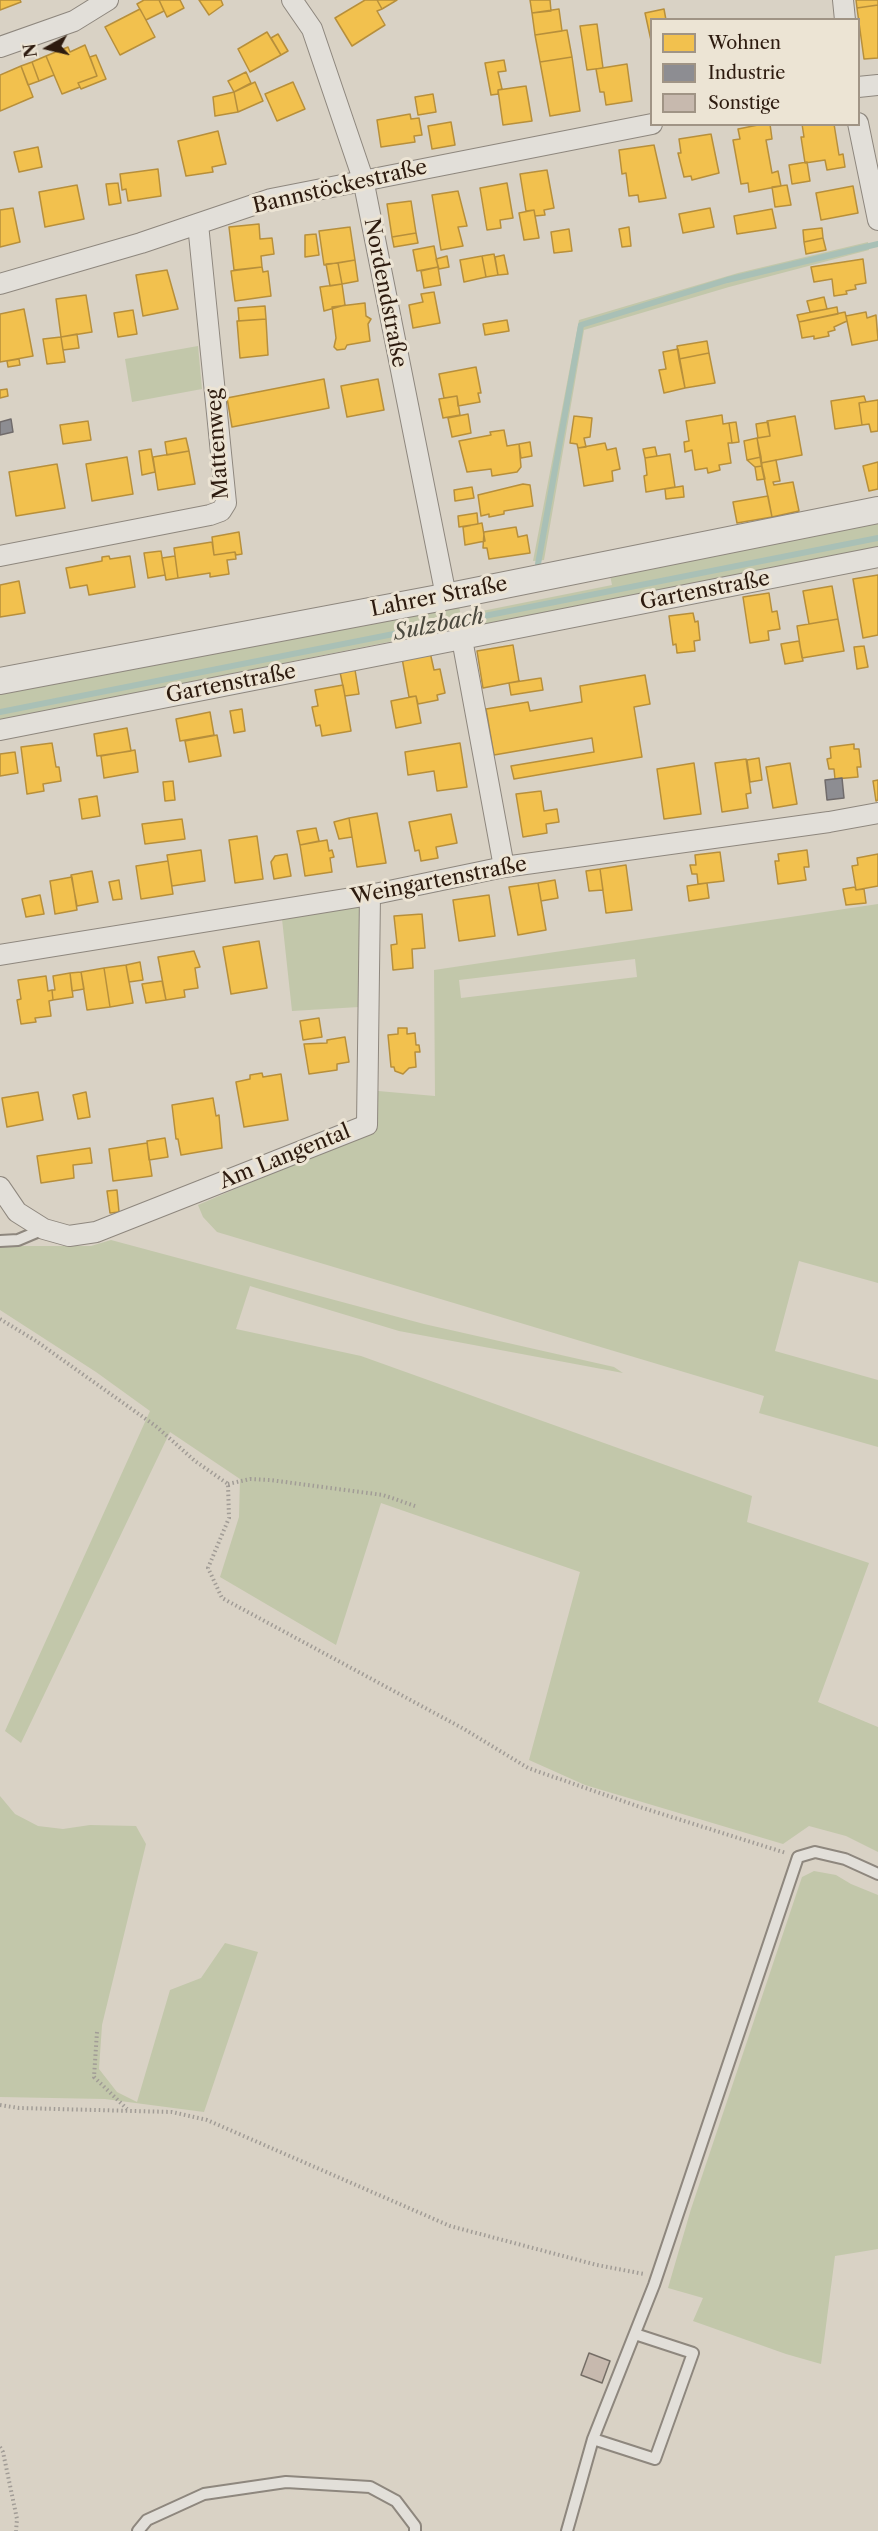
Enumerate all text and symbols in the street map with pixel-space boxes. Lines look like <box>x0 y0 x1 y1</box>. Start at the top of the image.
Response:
north arrow <box>18 18 78 78</box>
legend <box>650 18 860 126</box>
text: Wohnen <box>708 32 781 54</box>
text: N <box>19 42 41 59</box>
text: Industrie <box>708 62 785 84</box>
text: Sonstige <box>708 92 780 114</box>
street label: Bannstöckestraße <box>250 155 430 219</box>
street label: Nordendstraße <box>358 216 412 370</box>
street label: Mattenweg <box>202 388 234 500</box>
street label: Gartenstraße <box>638 566 772 616</box>
street label: Lahrer Straße <box>368 571 510 623</box>
water label: Sulzbach <box>392 603 486 647</box>
street label: Gartenstraße <box>164 659 298 709</box>
street label: Weingartenstraße <box>349 852 529 910</box>
street label: Am Langental <box>216 1119 354 1195</box>

